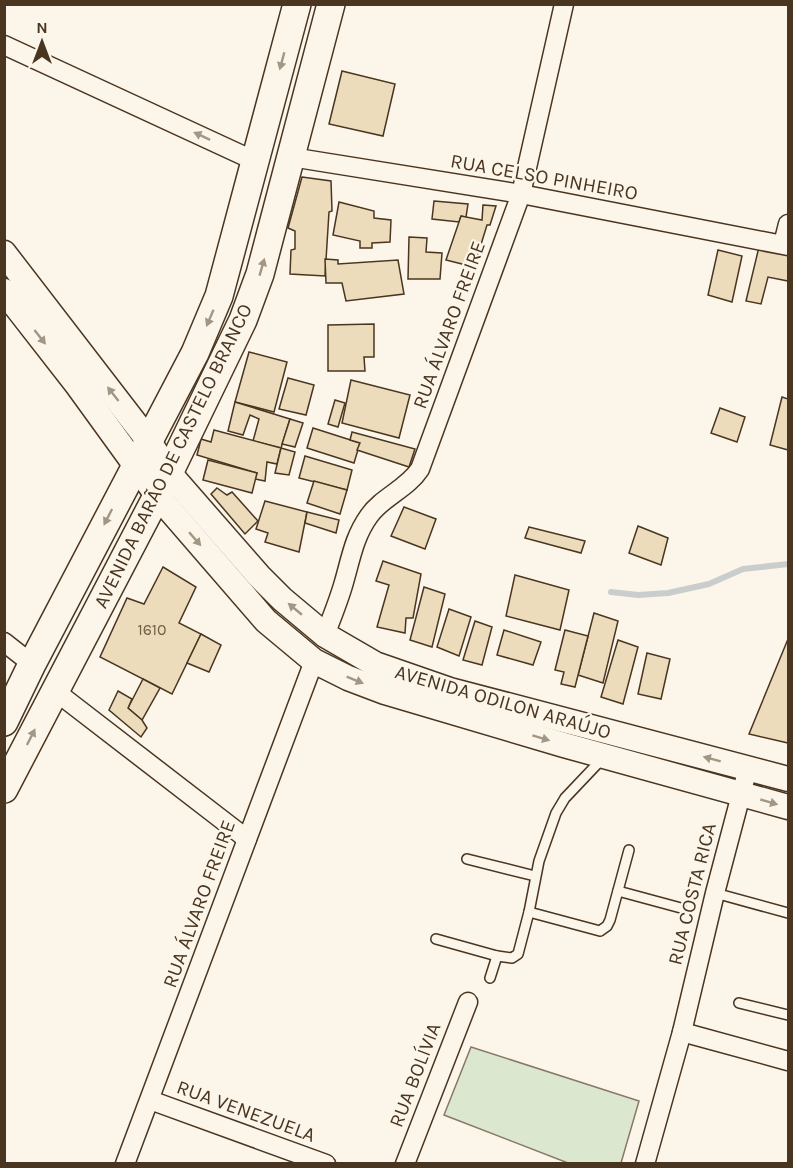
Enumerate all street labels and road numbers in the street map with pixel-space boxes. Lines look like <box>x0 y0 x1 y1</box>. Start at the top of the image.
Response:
street label: RUA CELSO PINHEIRO <box>449 149 639 205</box>
street label: RUA ÁLVARO FREIRE <box>407 238 490 412</box>
street label: AVENIDA BARÃO DE CASTELO BRANCO <box>89 300 257 612</box>
street label: AVENIDA ODILON ARAÚJO <box>392 659 614 744</box>
street label: RUA ÁLVARO FREIRE <box>157 817 240 991</box>
street label: RUA COSTA RICA <box>663 820 721 968</box>
street label: RUA BOLÍVIA <box>384 1019 445 1131</box>
street label: RUA VENEZUELA <box>173 1075 319 1147</box>

